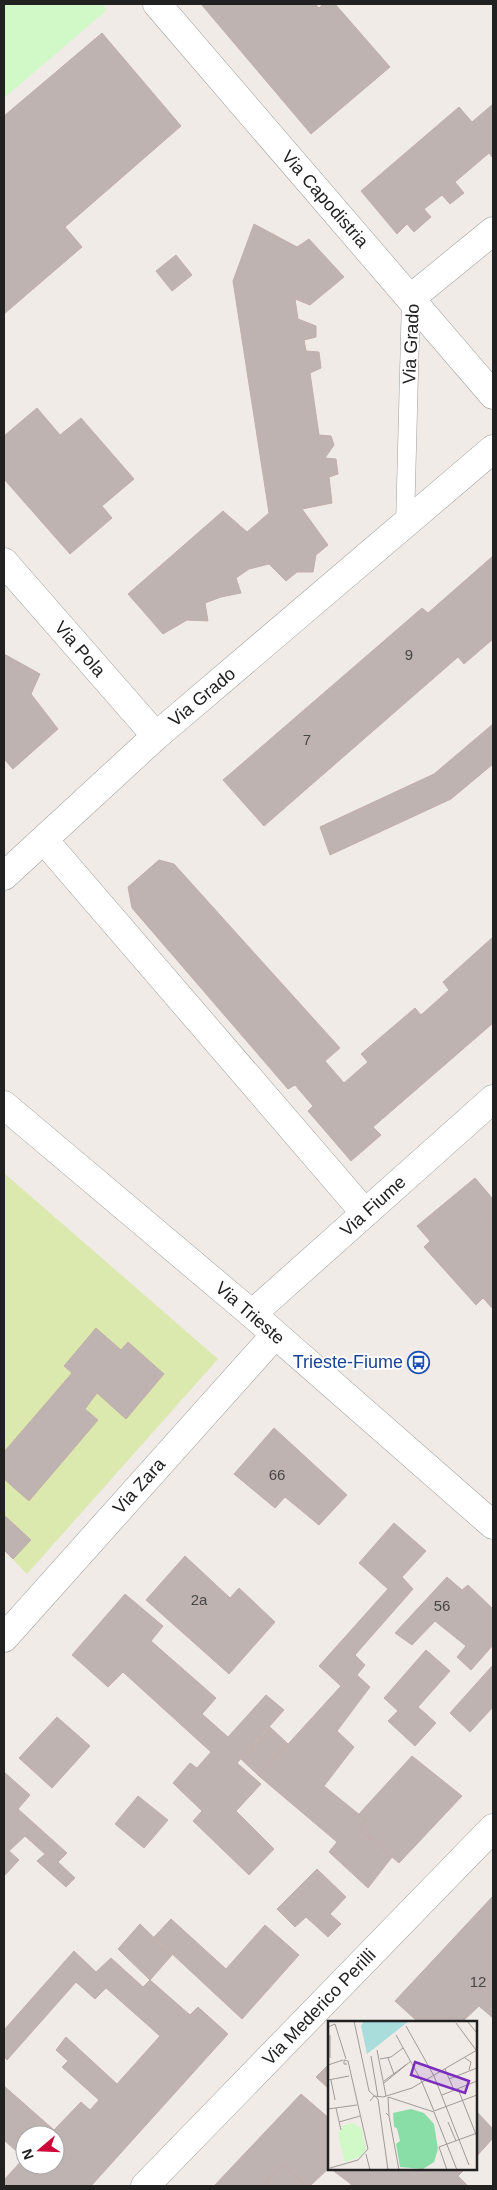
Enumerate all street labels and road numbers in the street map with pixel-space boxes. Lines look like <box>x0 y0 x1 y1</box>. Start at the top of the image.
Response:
street label: Via Capodistria <box>278 146 373 252</box>
street label: Via Grado <box>399 303 423 385</box>
street label: Via Pola <box>51 617 110 681</box>
street label: Via Grado <box>165 663 239 731</box>
street label: Via Fiume <box>336 1172 410 1240</box>
street label: Via Trieste <box>211 1278 289 1348</box>
street label: Via Zara <box>109 1453 170 1518</box>
street label: Via Mederico Perilli <box>258 1945 380 2069</box>

